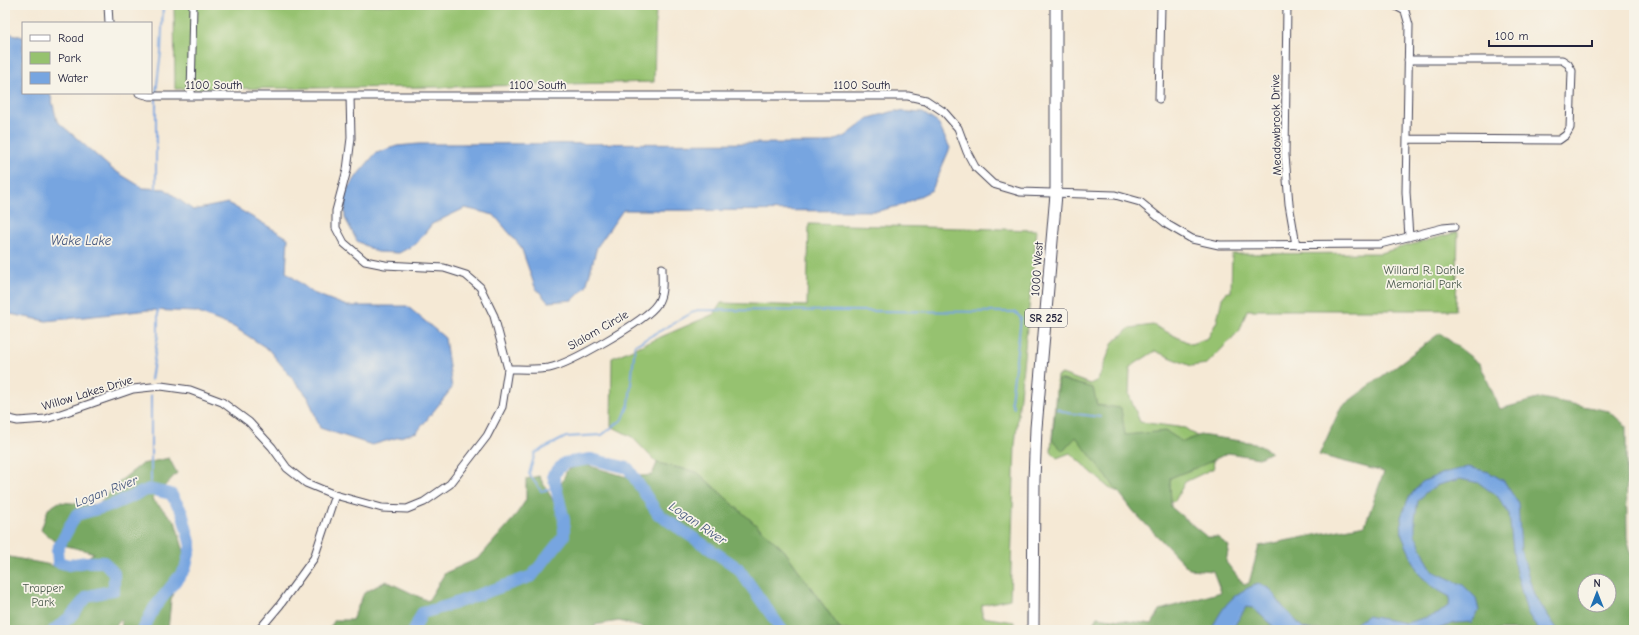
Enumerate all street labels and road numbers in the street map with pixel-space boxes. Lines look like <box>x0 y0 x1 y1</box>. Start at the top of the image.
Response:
street label: Meadowbrook Drive <box>1268 74 1284 176</box>
street label: 1100 South <box>185 78 243 92</box>
street label: 1100 South <box>509 78 567 92</box>
street label: 1100 South <box>833 78 891 92</box>
street label: 1000 West <box>1028 241 1046 297</box>
street label: Slalom Circle <box>565 307 631 353</box>
road number: SR 252 <box>1025 309 1067 327</box>
street label: Willow Lakes Drive <box>40 373 134 413</box>

